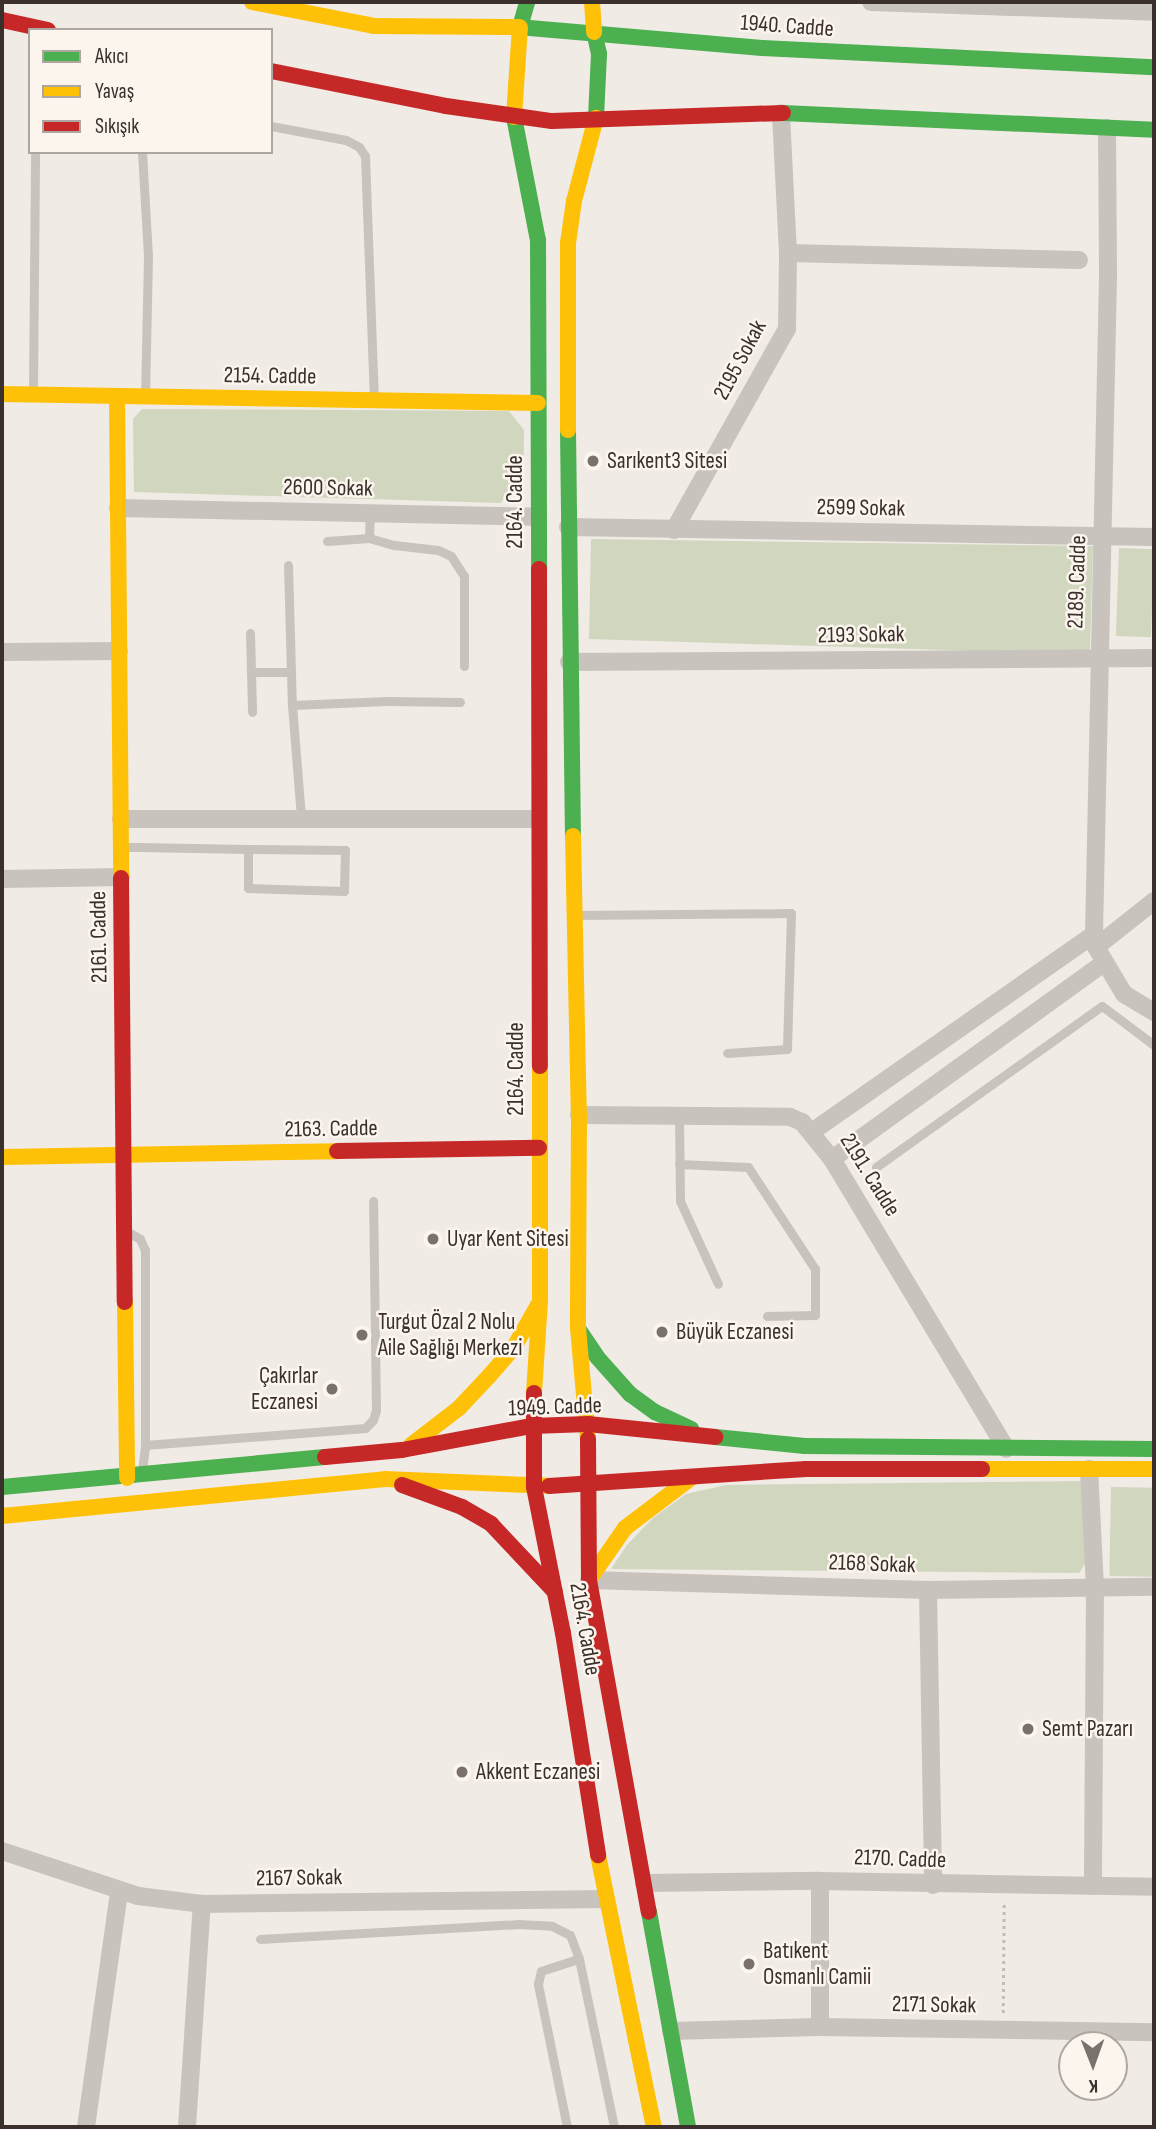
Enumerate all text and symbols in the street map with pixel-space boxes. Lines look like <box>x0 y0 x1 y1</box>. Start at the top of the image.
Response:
street label: 1940. Cadde <box>739 9 835 43</box>
legend <box>28 28 273 154</box>
text: Akıcı <box>95 44 128 69</box>
text: Yavaş <box>95 79 134 104</box>
text: Sıkışık <box>95 114 139 139</box>
street label: 2195 Sokak <box>708 315 772 405</box>
street label: 2154. Cadde <box>223 361 317 391</box>
place label: Sarıkent3 Sitesi <box>607 447 727 475</box>
marker: Sarıkent3 Sitesi <box>585 453 601 469</box>
street label: 2164. Cadde <box>501 455 529 549</box>
street label: 2600 Sokak <box>283 473 373 503</box>
street label: 2599 Sokak <box>816 493 906 523</box>
street label: 2189. Cadde <box>1062 535 1092 629</box>
street label: 2193 Sokak <box>817 620 905 650</box>
street label: 2161. Cadde <box>84 891 114 983</box>
street label: 2164. Cadde <box>502 1022 530 1116</box>
street label: 2163. Cadde <box>284 1114 378 1144</box>
street label: 2191. Cadde <box>834 1128 906 1222</box>
place label: Uyar Kent Sitesi <box>447 1225 569 1253</box>
marker: Uyar Kent Sitesi <box>425 1231 441 1247</box>
place label: Turgut Özal 2 Nolu Aile Sağlığı Merkezi <box>378 1308 523 1362</box>
place label: Büyük Eczanesi <box>676 1318 794 1346</box>
marker: Büyük Eczanesi <box>654 1324 670 1340</box>
marker: Turgut Özal 2 Nolu Aile Sağlığı Merkezi <box>352 1325 372 1345</box>
place label: Çakırlar Eczanesi <box>251 1362 318 1416</box>
marker: Çakırlar Eczanesi <box>324 1381 340 1397</box>
street label: 1949. Cadde <box>508 1392 602 1422</box>
street label: 2168 Sokak <box>828 1549 916 1579</box>
street label: 2164. Cadde <box>563 1580 607 1678</box>
place label: Semt Pazarı <box>1042 1715 1133 1743</box>
marker: Semt Pazarı <box>1020 1721 1036 1737</box>
place label: Akkent Eczanesi <box>476 1758 600 1786</box>
marker: Akkent Eczanesi <box>454 1764 470 1780</box>
street label: 2170. Cadde <box>853 1844 947 1874</box>
street label: 2167 Sokak <box>256 1863 342 1893</box>
place label: Batıkent Osmanlı Camii <box>763 1937 871 1991</box>
marker: Batıkent Osmanlı Camii <box>741 1956 757 1972</box>
street label: 2171 Sokak <box>892 1990 976 2020</box>
north arrow <box>1058 2031 1128 2101</box>
text: K <box>1088 2074 1098 2097</box>

